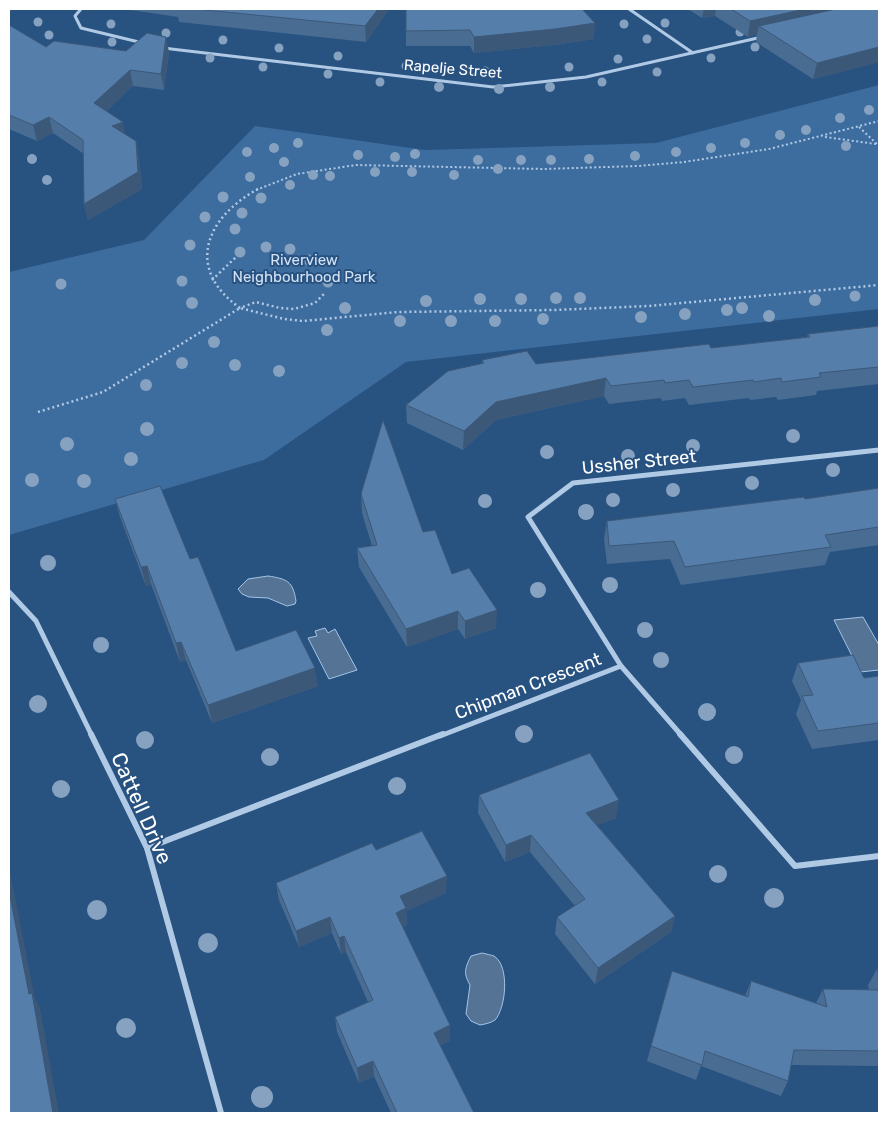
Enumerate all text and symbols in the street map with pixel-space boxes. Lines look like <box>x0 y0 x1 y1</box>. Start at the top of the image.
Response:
street label: Rapelje Street <box>403 56 503 82</box>
park label: Riverview Neighbourhood Park <box>233 251 376 286</box>
street label: Ussher Street <box>581 445 697 479</box>
street label: Chipman Crescent <box>452 648 604 724</box>
street label: Cattell Drive <box>106 748 178 868</box>

